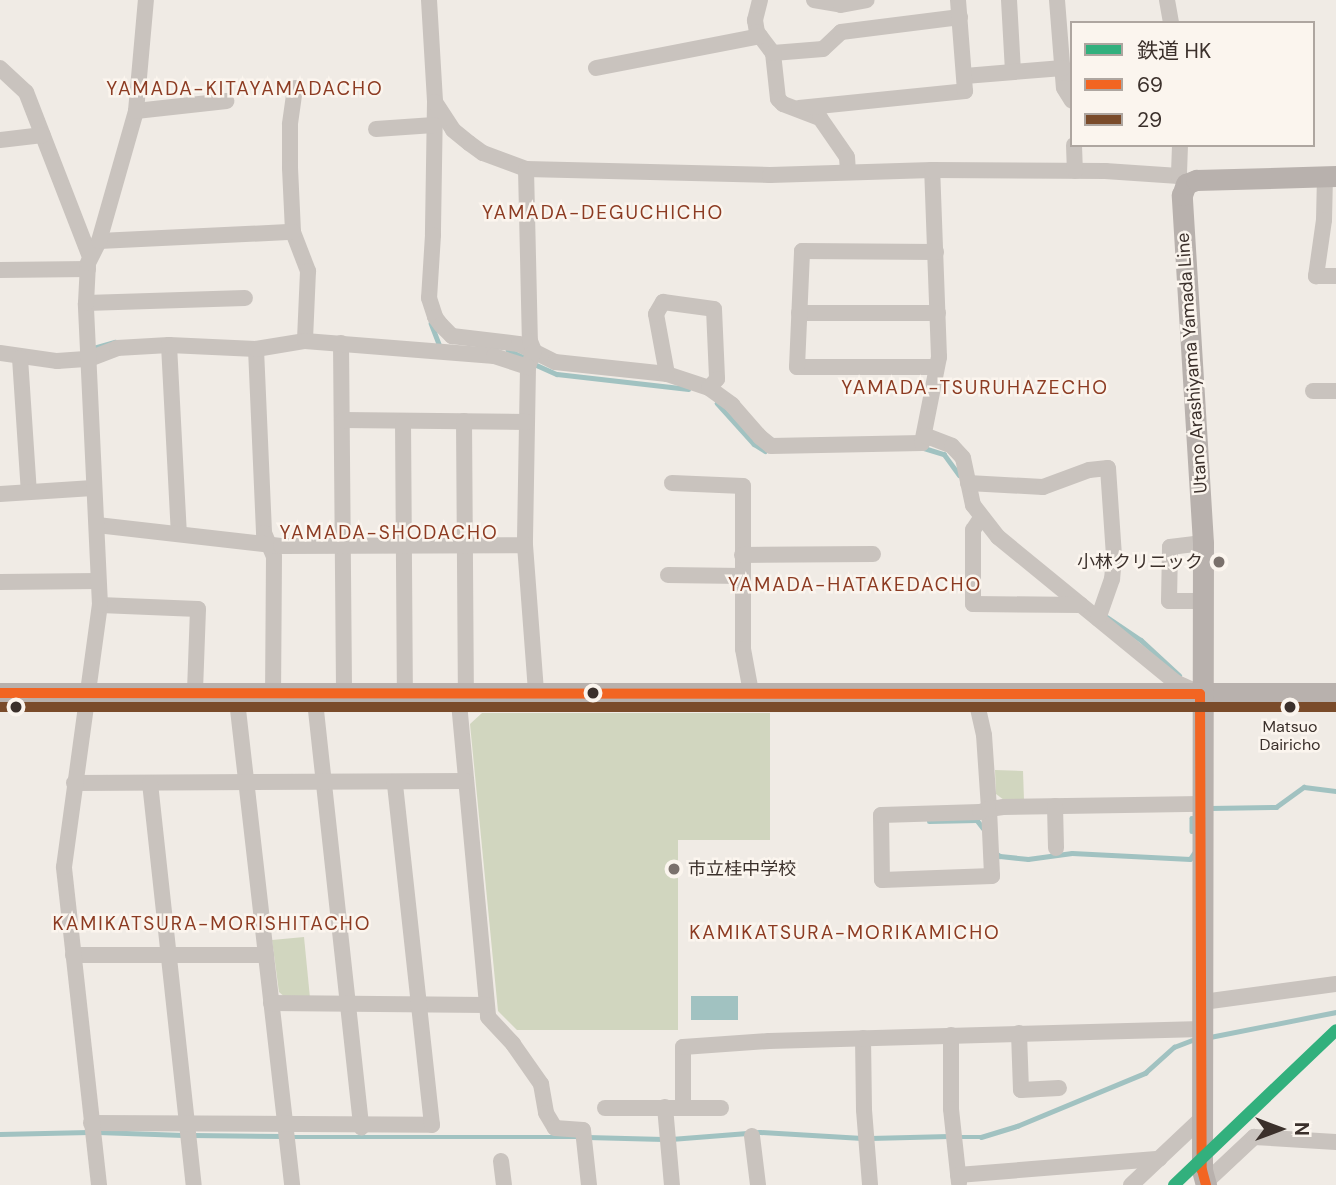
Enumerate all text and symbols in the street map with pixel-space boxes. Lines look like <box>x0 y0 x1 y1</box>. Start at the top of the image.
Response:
legend <box>1070 21 1315 147</box>
text: 鉄道 HK <box>1137 37 1211 65</box>
text: 69 <box>1137 71 1163 99</box>
district label: YAMADA-KITAYAMADACHO <box>109 78 381 100</box>
text: 29 <box>1137 106 1162 134</box>
district label: YAMADA-DEGUCHICHO <box>484 202 722 224</box>
street label: Utano Arashiyama Yamada Line <box>1172 232 1212 494</box>
district label: YAMADA-TSURUHAZECHO <box>844 377 1106 399</box>
district label: YAMADA-SHODACHO <box>281 522 497 544</box>
place label: 小林クリニック <box>1077 551 1203 573</box>
marker: 小林クリニック <box>1209 552 1229 572</box>
district label: YAMADA-HATAKEDACHO <box>730 574 980 596</box>
unlabelled marker <box>586 686 600 700</box>
unlabelled marker <box>9 700 23 714</box>
marker: Matsuo Dairicho <box>1283 700 1297 714</box>
place label: Matsuo Dairicho <box>1259 717 1321 755</box>
place label: 市立桂中学校 <box>688 858 796 880</box>
marker: 市立桂中学校 <box>666 861 682 877</box>
district label: KAMIKATSURA-MORISHITACHO <box>56 913 368 935</box>
district label: KAMIKATSURA-MORIKAMICHO <box>692 922 998 944</box>
north arrow <box>1245 1094 1315 1164</box>
text: N <box>1289 1122 1314 1136</box>

